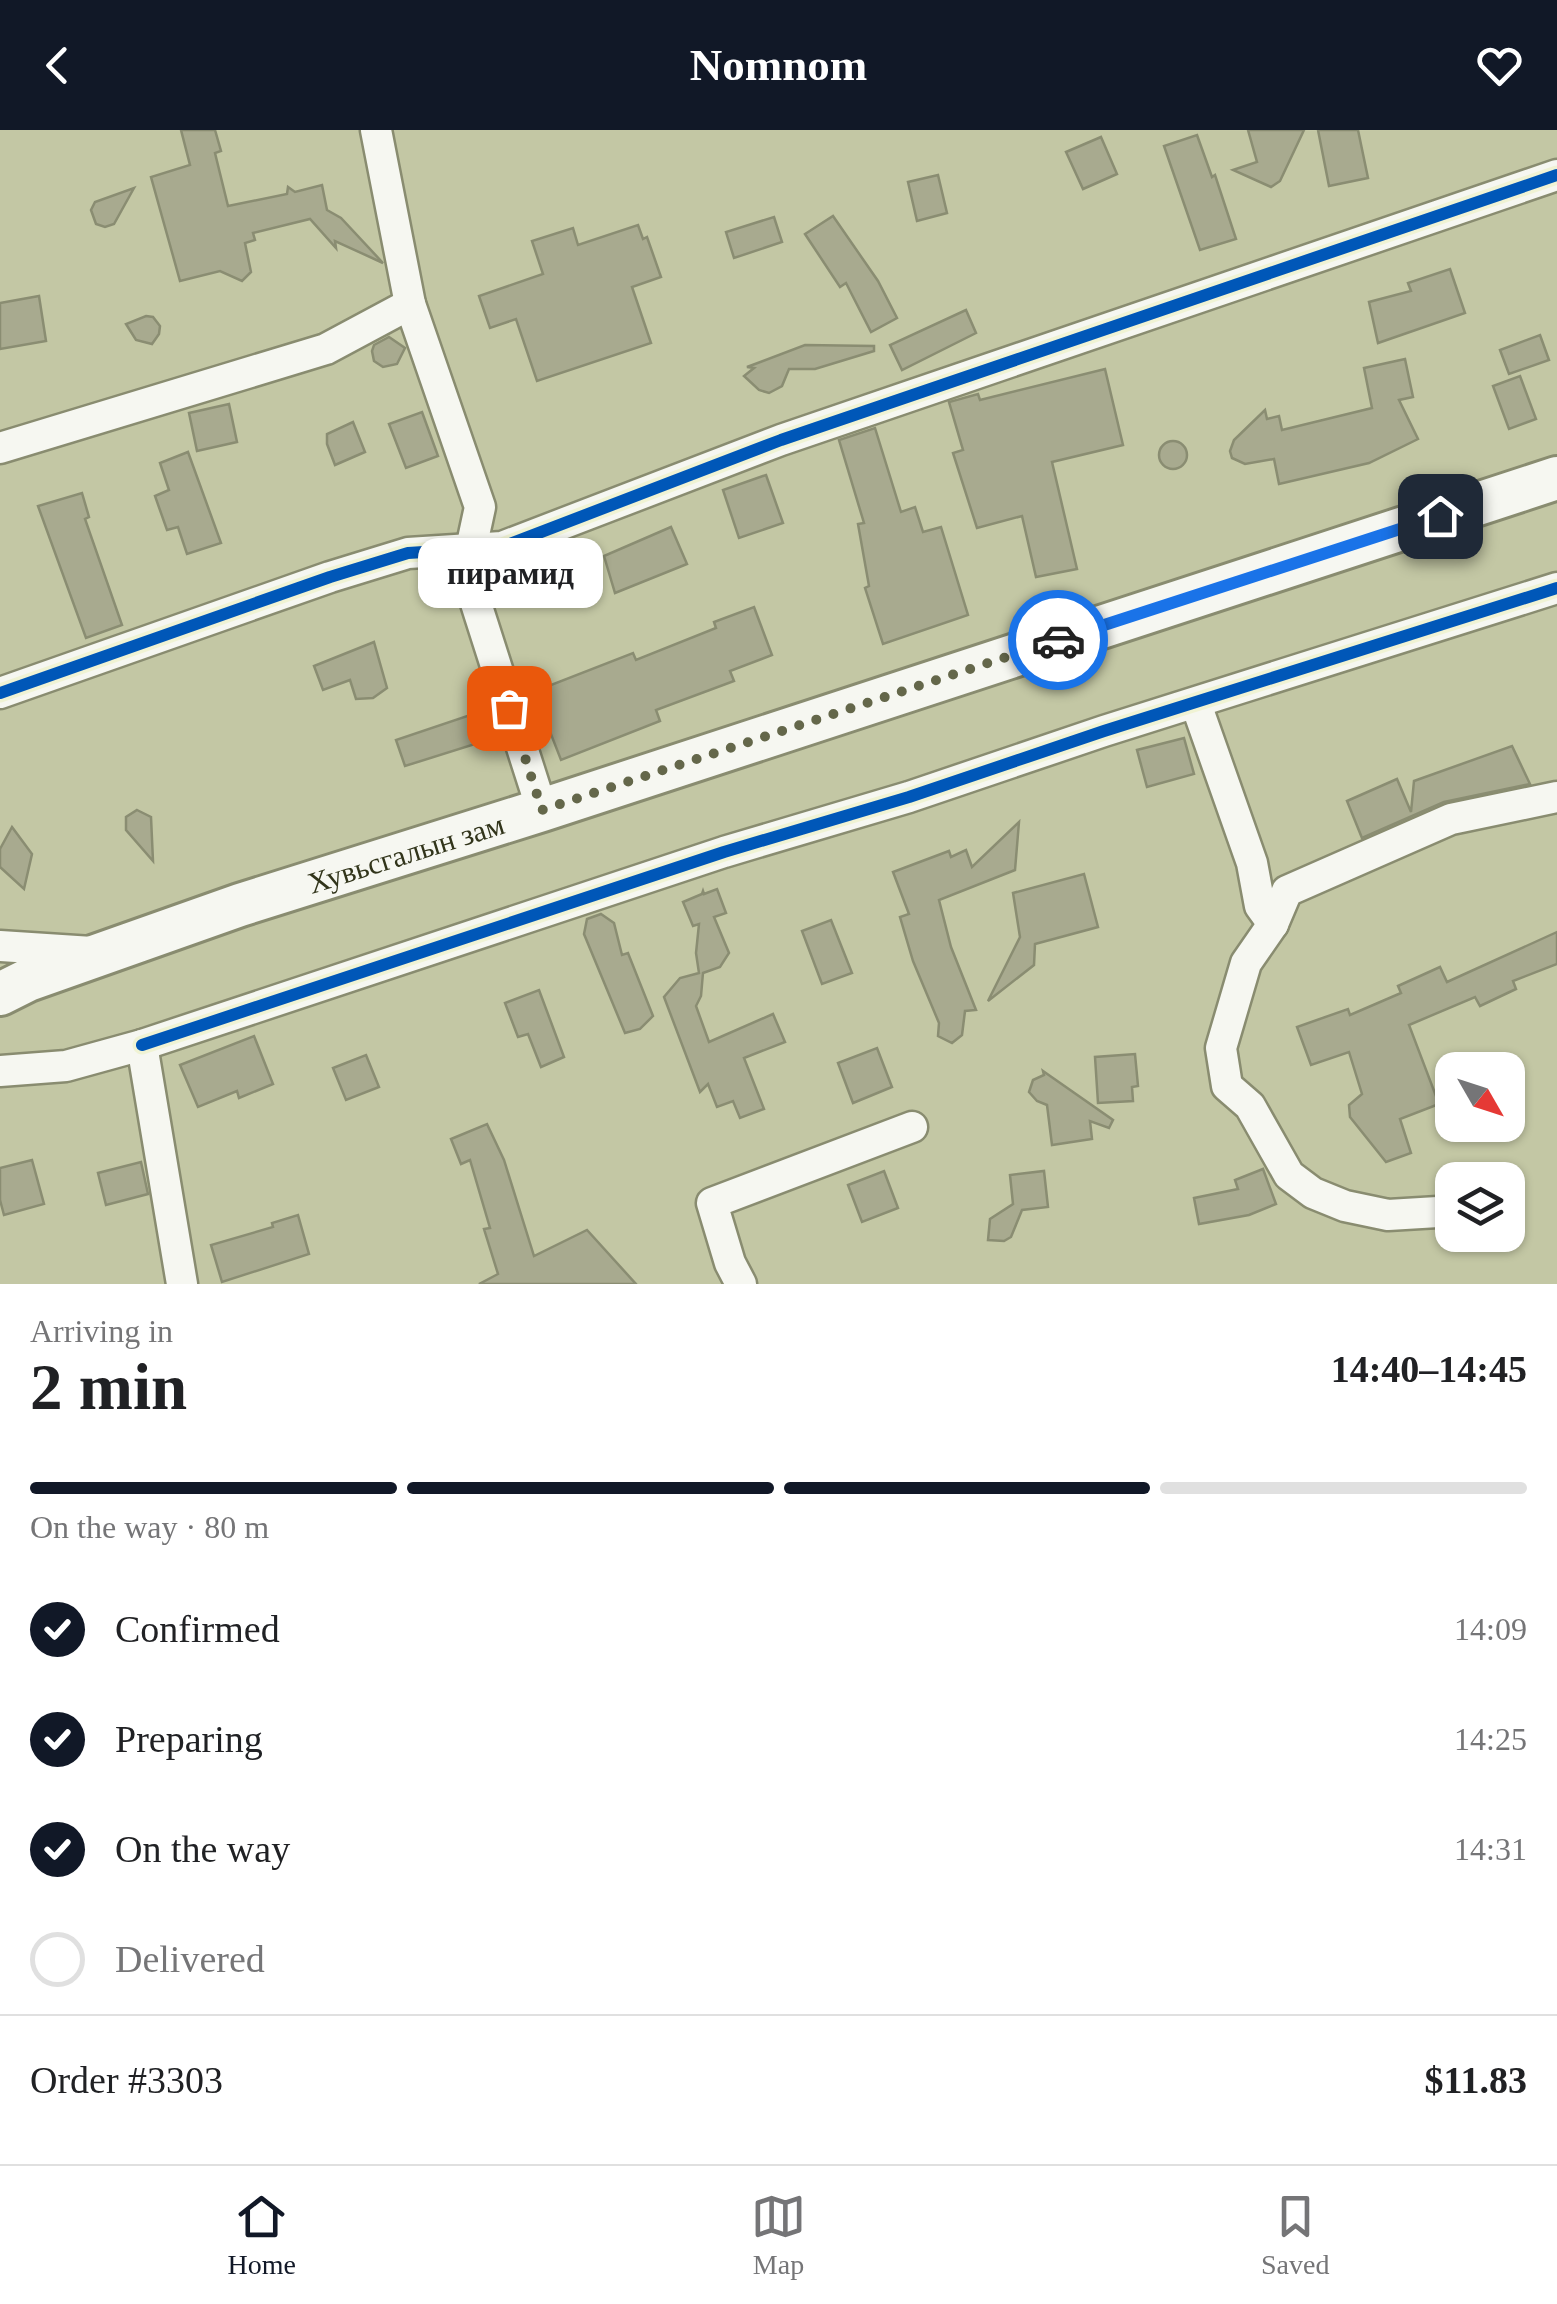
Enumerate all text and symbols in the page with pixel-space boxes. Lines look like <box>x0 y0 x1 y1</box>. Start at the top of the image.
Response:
icon: back <box>30 38 85 93</box>
icon: heart <box>1472 38 1527 93</box>
text: Nomnom <box>690 40 867 90</box>
pin <box>1398 474 1483 559</box>
icon: home <box>1413 489 1468 544</box>
callout: пирамид <box>416 538 602 608</box>
text: пирамид <box>447 555 574 591</box>
courier <box>1008 590 1108 690</box>
icon: car <box>1031 613 1086 668</box>
pin <box>467 666 552 751</box>
icon: bag <box>482 681 537 736</box>
street label: Хувьсгалын зам <box>304 806 508 899</box>
north arrow <box>1435 1052 1525 1142</box>
map controls <box>1435 1052 1525 1252</box>
button: layers <box>1435 1162 1525 1252</box>
text: Arriving in <box>30 1313 173 1349</box>
text: 14:40–14:45 <box>1331 1348 1527 1390</box>
text: 2 min <box>30 1351 187 1423</box>
text: On the way · 80 m <box>30 1509 269 1545</box>
icon: check <box>30 1602 85 1657</box>
text: Confirmed <box>115 1608 280 1650</box>
text: 14:09 <box>1454 1611 1527 1647</box>
icon: check <box>30 1712 85 1767</box>
text: Preparing <box>115 1718 263 1760</box>
text: 14:25 <box>1454 1721 1527 1757</box>
icon: check <box>30 1822 85 1877</box>
text: On the way <box>115 1828 290 1870</box>
text: 14:31 <box>1454 1831 1527 1867</box>
text: Delivered <box>115 1938 265 1980</box>
text: Order #3303 <box>30 2059 223 2101</box>
text: $11.83 <box>1425 2059 1527 2101</box>
tab: Home <box>228 2189 296 2281</box>
tab: Map <box>751 2189 806 2281</box>
tab: Saved <box>1261 2189 1329 2281</box>

